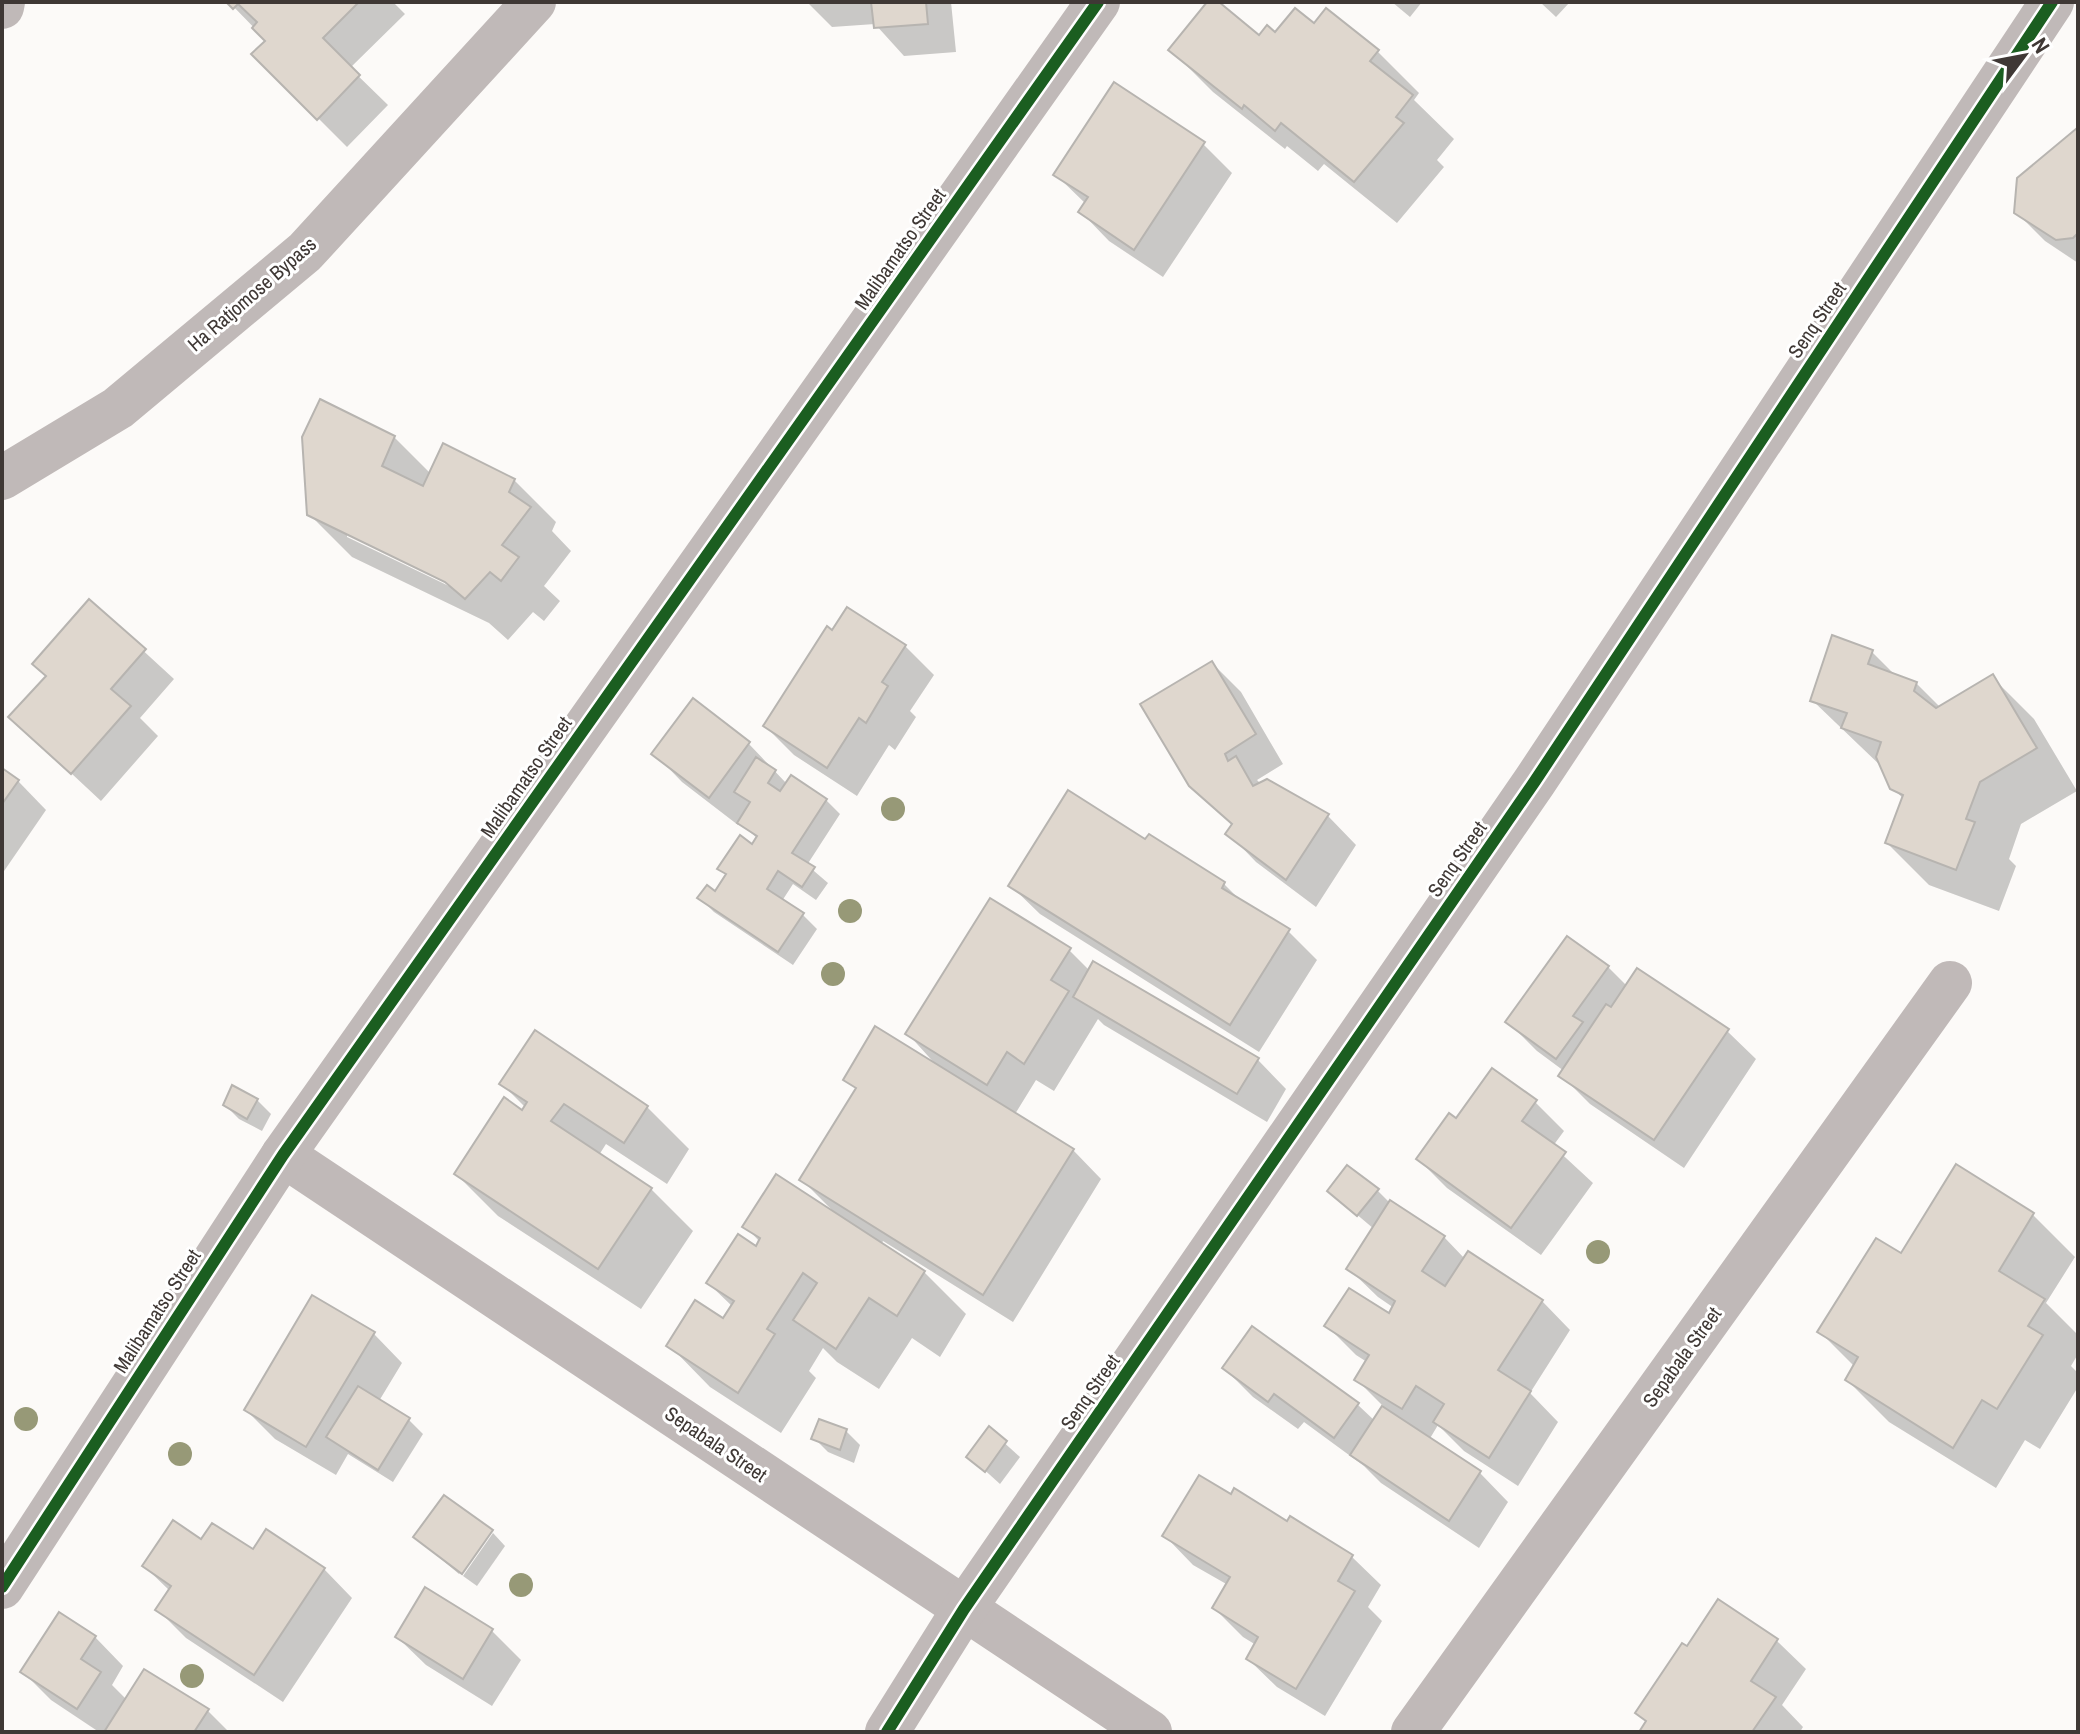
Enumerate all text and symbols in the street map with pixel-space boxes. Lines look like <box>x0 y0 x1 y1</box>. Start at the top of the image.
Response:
north arrow <box>1984 16 2064 96</box>
text: N <box>2025 32 2057 59</box>
street label: Malibamatso Street <box>848 182 952 315</box>
street label: Ha Ratjomose Bypass <box>182 230 322 357</box>
street label: Senq Street <box>1781 276 1852 363</box>
street label: Malibamatso Street <box>474 710 578 843</box>
street label: Senq Street <box>1421 815 1493 902</box>
street label: Malibamatso Street <box>107 1243 207 1378</box>
street label: Sepabala Street <box>1636 1301 1727 1412</box>
street label: Senq Street <box>1054 1348 1126 1435</box>
street label: Sepabala Street <box>660 1400 773 1488</box>

